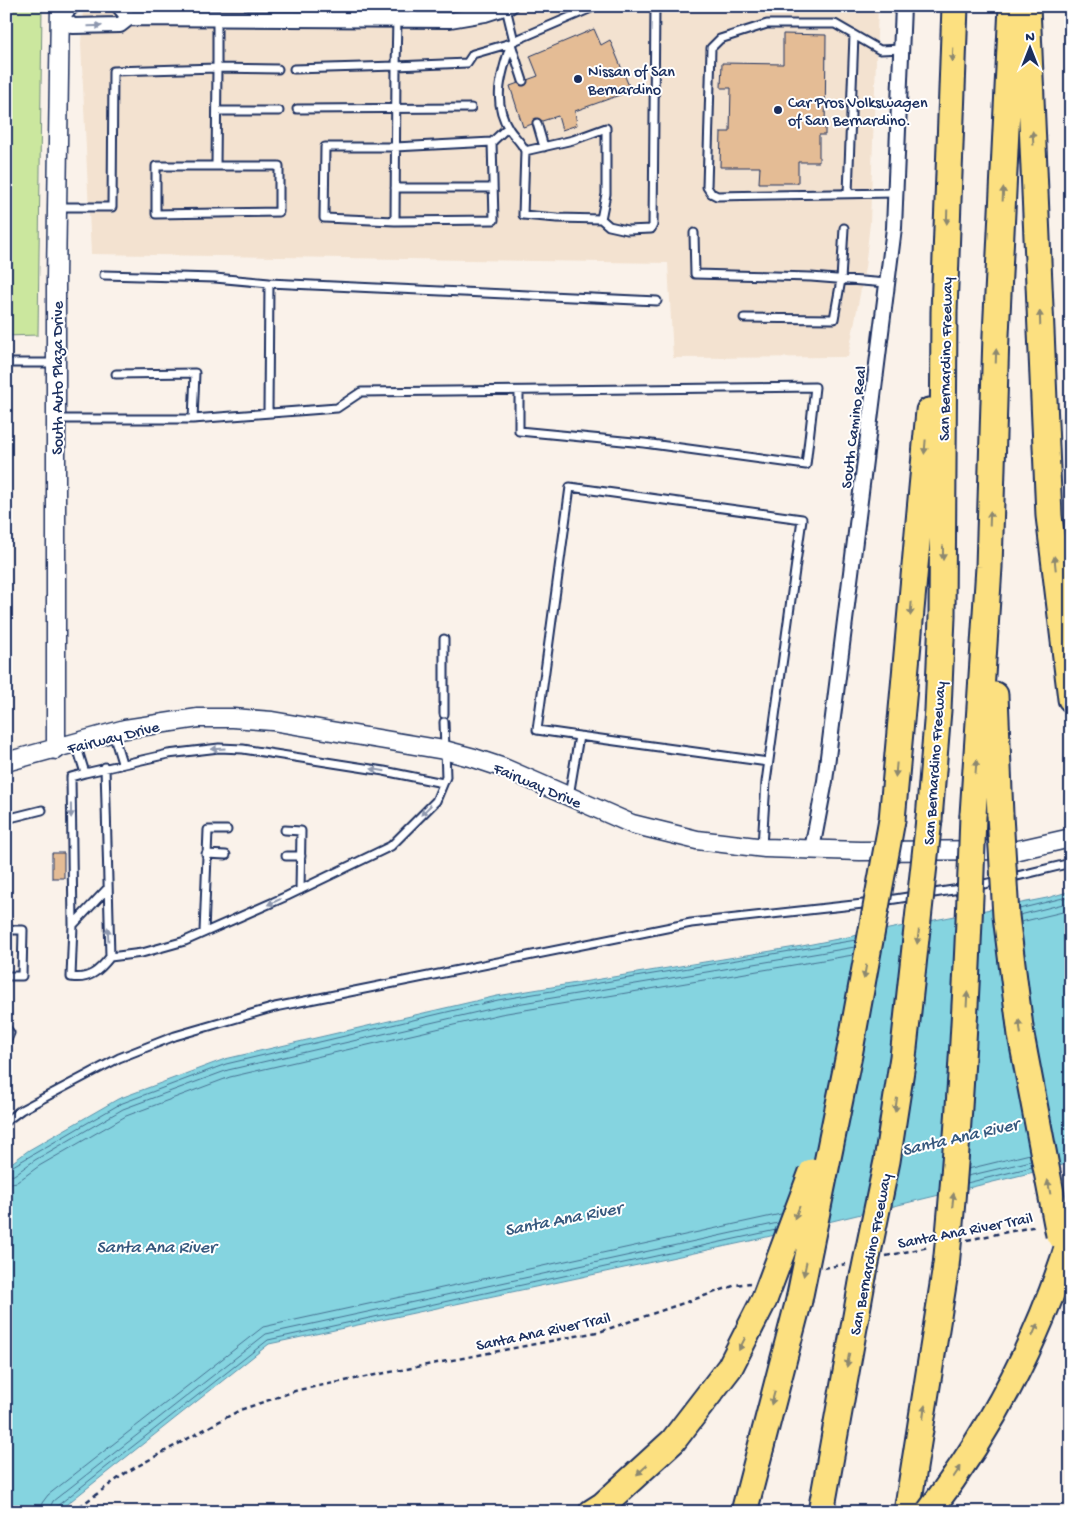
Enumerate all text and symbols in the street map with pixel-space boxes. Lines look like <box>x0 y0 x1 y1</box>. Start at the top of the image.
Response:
one-way arrow <box>87 21 103 29</box>
north arrow <box>1004 22 1054 72</box>
text: N <box>1025 29 1035 46</box>
one-way arrow <box>949 47 957 63</box>
place label: Nissan of San Bernardino <box>587 64 675 101</box>
marker: Nissan of San Bernardino <box>572 73 584 85</box>
place label: Car Pros Volkswagen of San Bernardino. <box>788 95 928 132</box>
marker: Car Pros Volkswagen of San Bernardino. <box>772 104 784 116</box>
one-way arrow <box>1029 130 1037 146</box>
one-way arrow <box>1000 185 1008 201</box>
one-way arrow <box>943 210 951 226</box>
street label: San Bernardino Freeway <box>937 277 958 441</box>
street label: South Auto Plaza Drive <box>50 300 69 455</box>
one-way arrow <box>1036 310 1044 326</box>
one-way arrow <box>992 348 1000 364</box>
street label: South Camino Real <box>839 365 872 490</box>
one-way arrow <box>921 439 929 455</box>
one-way arrow <box>987 510 995 526</box>
one-way arrow <box>938 545 946 561</box>
one-way arrow <box>1050 555 1058 571</box>
one-way arrow <box>907 601 915 617</box>
street label: San Bernardino Freeway <box>921 681 952 846</box>
street label: Fairway Drive <box>65 719 162 760</box>
one-way arrow <box>209 745 225 753</box>
one-way arrow <box>973 758 981 774</box>
street label: Fairway Drive <box>489 760 584 815</box>
one-way arrow <box>892 763 900 779</box>
one-way arrow <box>370 765 386 773</box>
one-way arrow <box>68 803 76 819</box>
one-way arrow <box>421 804 433 816</box>
one-way arrow <box>267 898 281 906</box>
one-way arrow <box>104 926 112 942</box>
one-way arrow <box>914 930 922 946</box>
one-way arrow <box>860 964 868 980</box>
one-way arrow <box>963 990 971 1006</box>
one-way arrow <box>1016 1019 1024 1035</box>
one-way arrow <box>891 1098 899 1114</box>
water label: Santa Ana River <box>900 1114 1024 1162</box>
street label: San Bernardino Freeway <box>847 1172 897 1337</box>
one-way arrow <box>1045 1180 1053 1195</box>
one-way arrow <box>949 1192 957 1208</box>
water label: Santa Ana River <box>503 1198 627 1242</box>
one-way arrow <box>793 1206 801 1221</box>
street label: Santa Ana River Trail <box>897 1210 1035 1255</box>
water label: Santa Ana River <box>97 1238 219 1259</box>
one-way arrow <box>801 1262 809 1277</box>
street label: Santa Ana River Trail <box>475 1310 613 1357</box>
one-way arrow <box>1032 1323 1040 1337</box>
one-way arrow <box>738 1336 746 1351</box>
one-way arrow <box>844 1352 852 1368</box>
one-way arrow <box>768 1390 776 1405</box>
one-way arrow <box>921 1404 929 1420</box>
one-way arrow <box>636 1464 648 1476</box>
one-way arrow <box>953 1466 962 1479</box>

